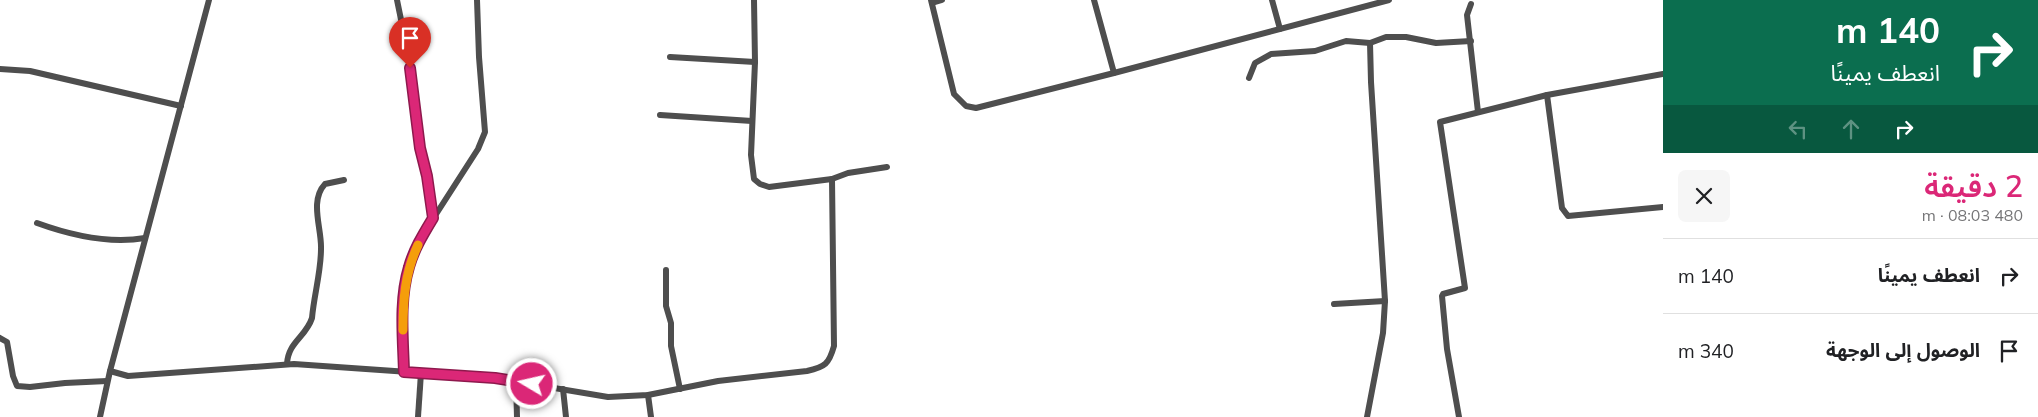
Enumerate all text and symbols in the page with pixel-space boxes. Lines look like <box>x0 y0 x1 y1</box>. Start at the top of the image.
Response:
text: 140 m <box>1836 8 1940 52</box>
pin <box>389 17 431 68</box>
icon: right <box>1958 20 2023 85</box>
icon: arrive <box>396 24 424 52</box>
text: انعطف يمينًا <box>1830 59 1940 87</box>
icon: left <box>1784 115 1812 143</box>
icon: ahead <box>1837 115 1865 143</box>
icon: right <box>1890 115 1918 143</box>
text: 2 دقيقة <box>1924 167 2023 205</box>
button: close <box>1678 170 1730 222</box>
text: 480 m · 08:03 <box>1922 205 2023 225</box>
icon: right <box>1995 262 2023 290</box>
text: انعطف يمينًا <box>1878 263 1980 287</box>
text: 140 m <box>1678 264 1734 288</box>
icon: arrive <box>1995 337 2023 365</box>
text: الوصول إلى الوجهة <box>1826 338 1980 362</box>
text: 340 m <box>1678 339 1734 363</box>
position arrow <box>505 357 557 409</box>

